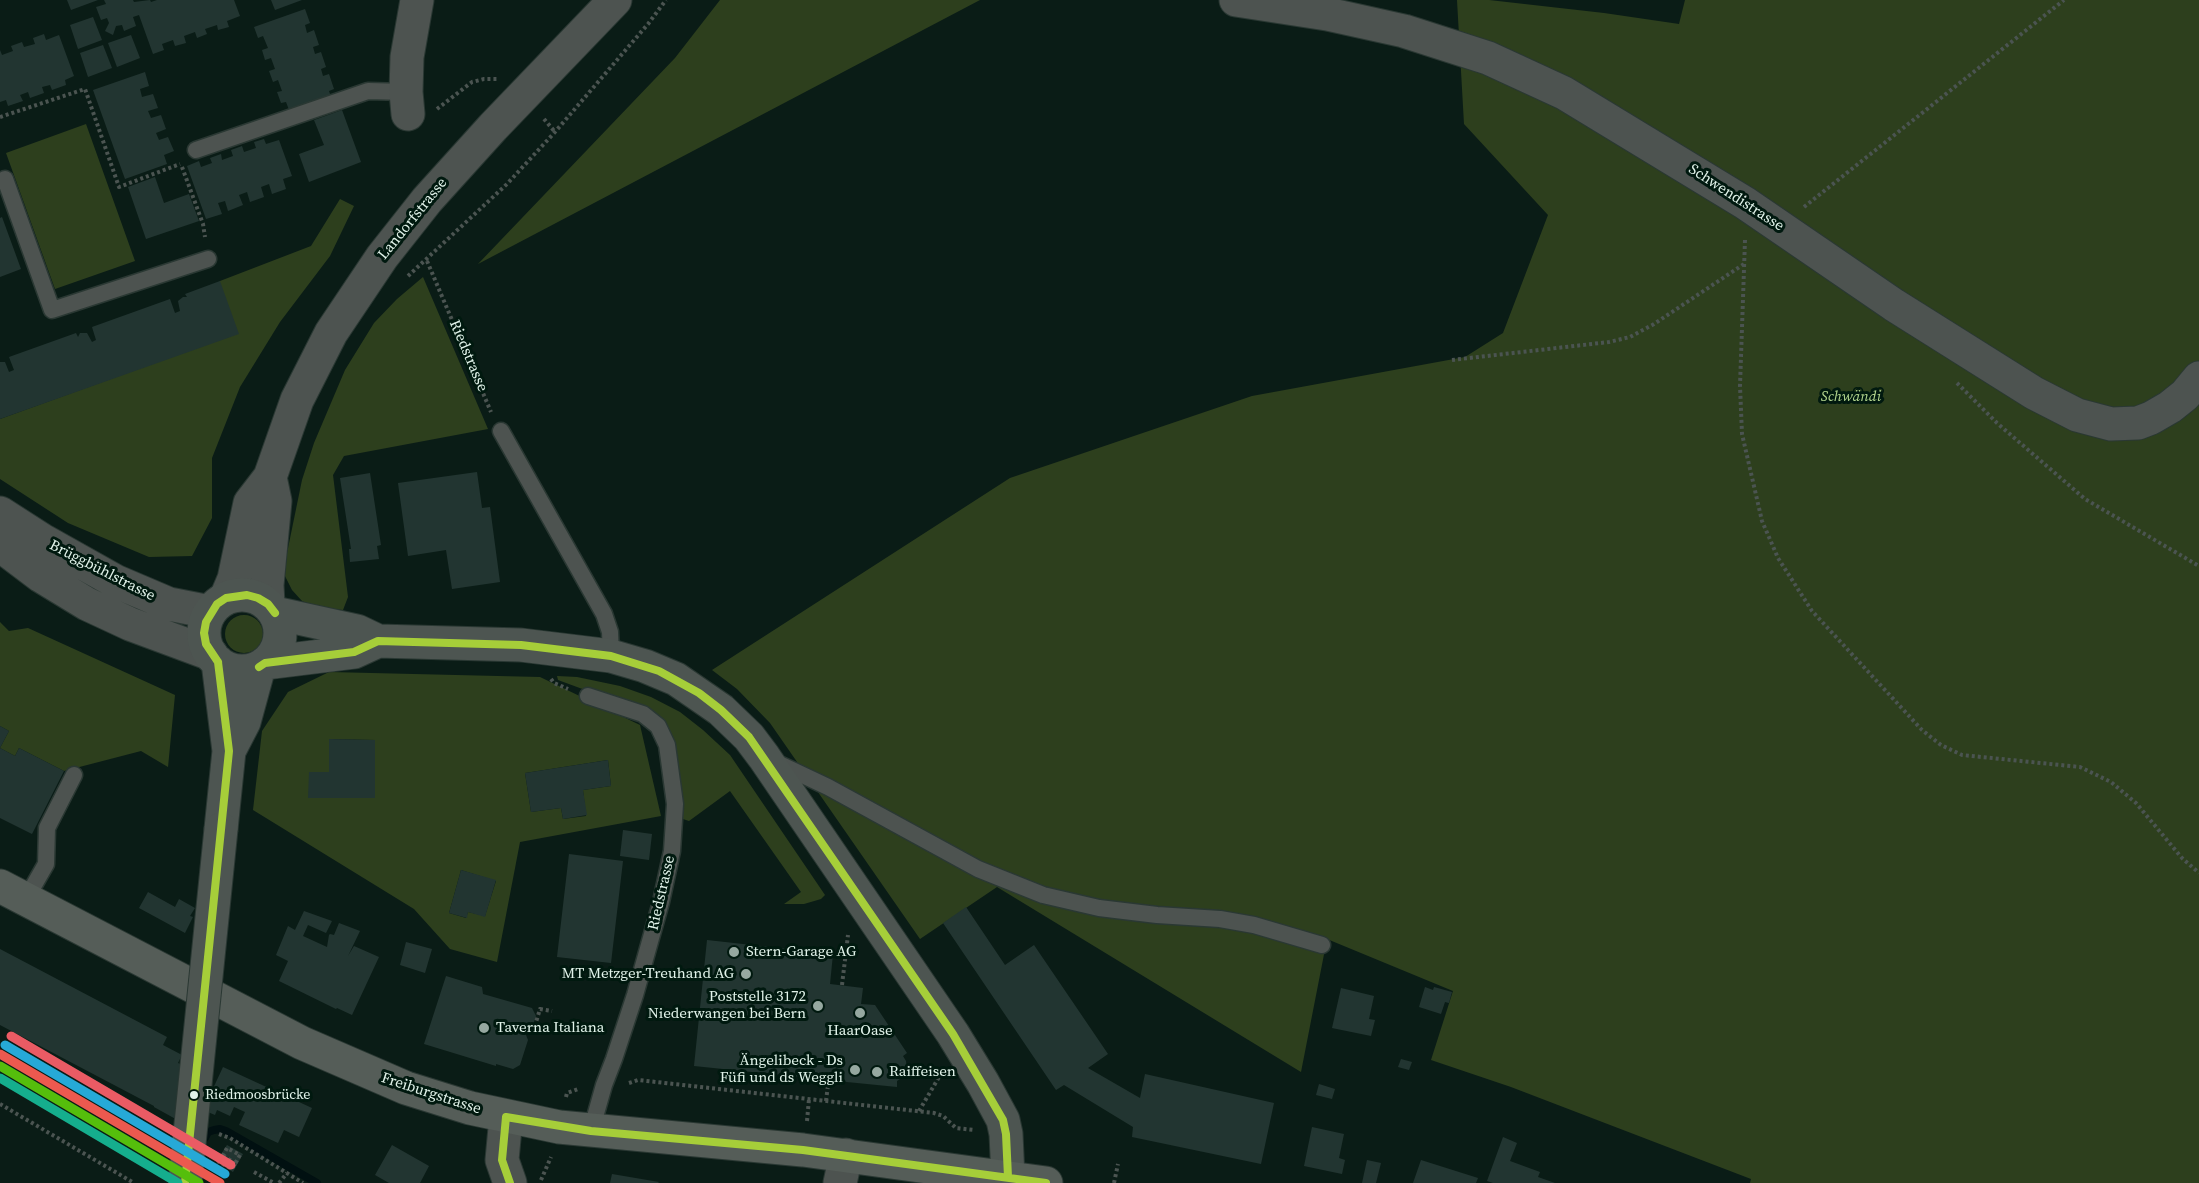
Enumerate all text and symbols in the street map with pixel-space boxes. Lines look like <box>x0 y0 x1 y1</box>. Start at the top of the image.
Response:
street label: Schwendistrasse <box>1685 160 1787 236</box>
street label: Landorfstrasse <box>375 175 451 263</box>
street label: Riedstrasse <box>445 317 491 395</box>
park label: Schwändi <box>1821 388 1881 406</box>
street label: Brüggbühlstrasse <box>46 537 158 605</box>
street label: Riedstrasse <box>645 854 679 932</box>
place label: Stern-Garage AG <box>746 943 856 961</box>
marker: Stern-Garage AG <box>727 945 741 959</box>
place label: MT Metzger-Treuhand AG <box>562 965 734 983</box>
marker: MT Metzger-Treuhand AG <box>739 967 753 981</box>
place label: Poststelle 3172 Niederwangen bei Bern <box>648 988 806 1023</box>
marker: Poststelle 3172 Niederwangen bei Bern <box>811 999 825 1013</box>
marker: HaarOase <box>853 1006 867 1020</box>
place label: Taverna Italiana <box>496 1019 604 1037</box>
marker: Taverna Italiana <box>477 1021 491 1035</box>
place label: HaarOase <box>827 1022 893 1040</box>
place label: Ängelibeck - Ds Füfi und ds Weggli <box>720 1052 843 1087</box>
marker: Ängelibeck - Ds Füfi und ds Weggli <box>848 1063 862 1077</box>
place label: Raiffeisen <box>889 1063 956 1081</box>
marker: Raiffeisen <box>870 1065 884 1079</box>
street label: Freiburgstrasse <box>379 1069 483 1119</box>
place label: Riedmoosbrücke <box>205 1087 311 1103</box>
marker: Riedmoosbrücke <box>188 1089 200 1101</box>

